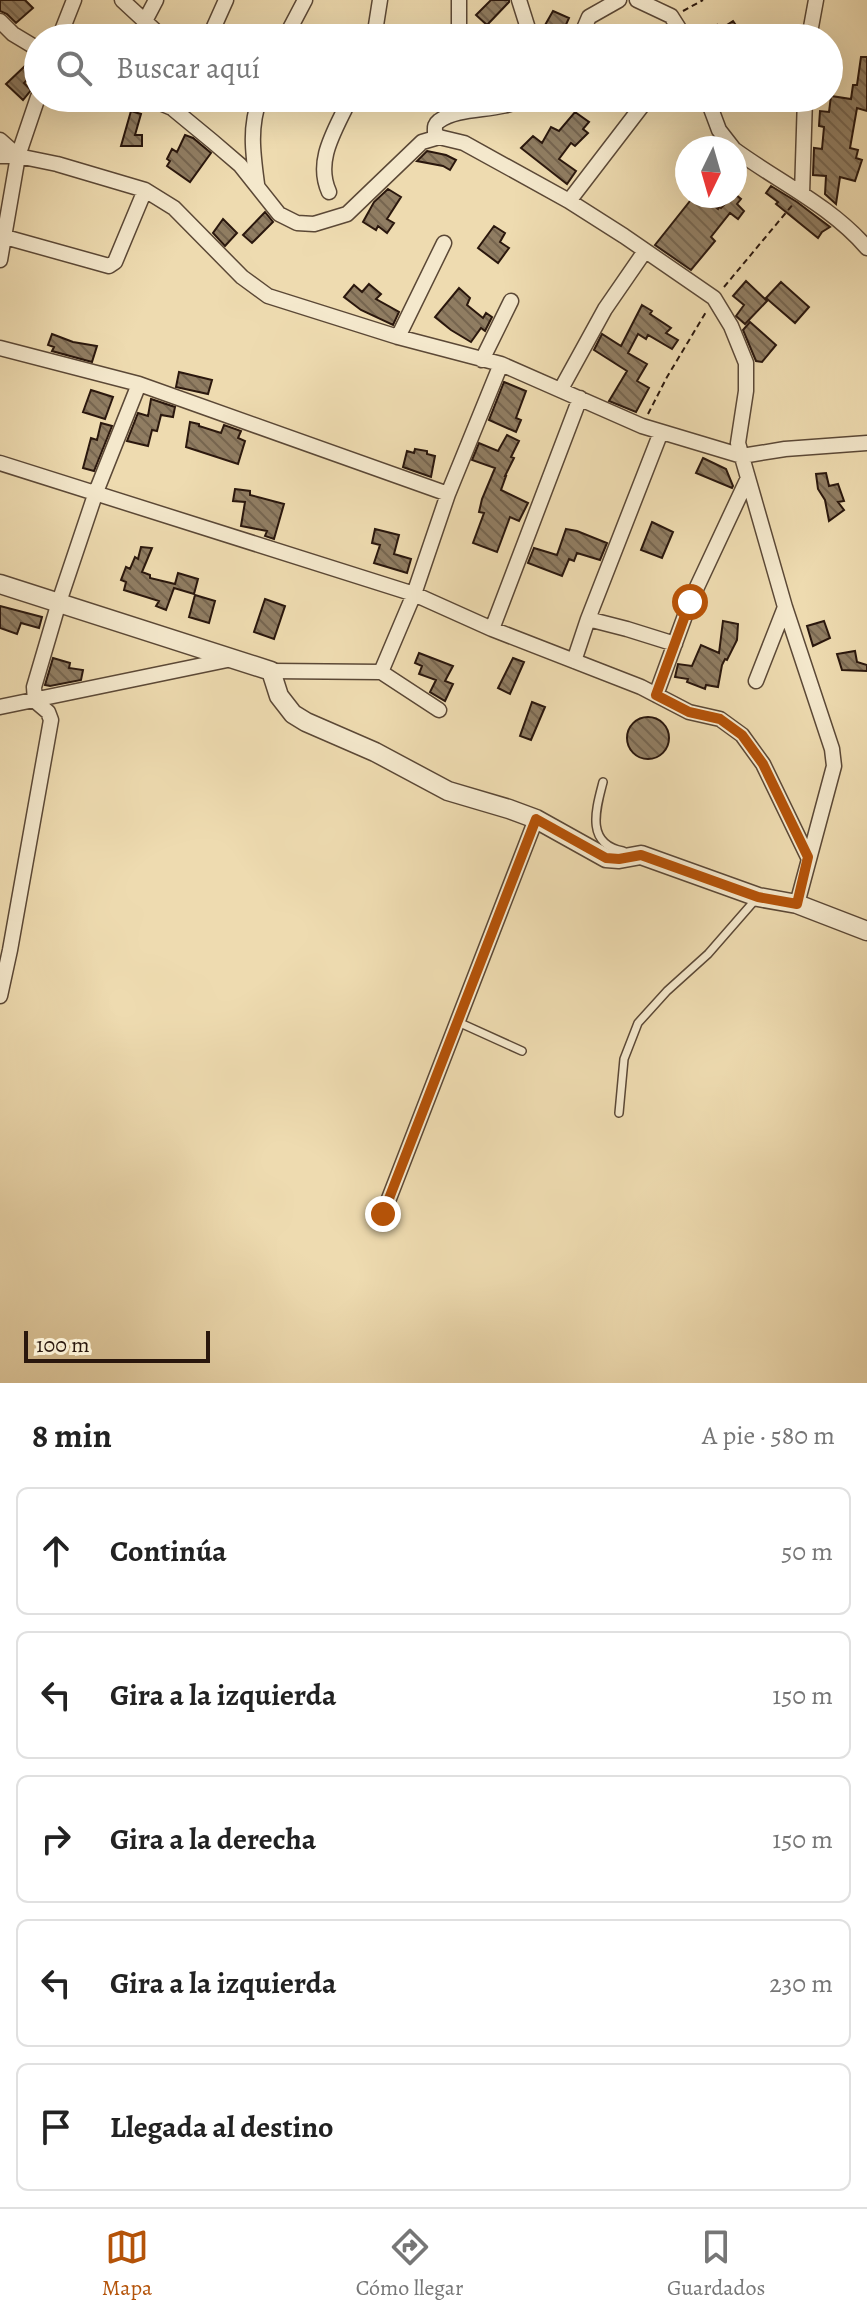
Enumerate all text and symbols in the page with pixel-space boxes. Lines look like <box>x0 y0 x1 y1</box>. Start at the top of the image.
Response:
search box <box>24 24 843 112</box>
icon: search <box>52 46 96 90</box>
text: Buscar aquí <box>116 48 260 88</box>
north arrow <box>675 136 747 208</box>
route start <box>672 584 708 620</box>
route end <box>365 1196 401 1232</box>
scale bar <box>24 1327 210 1363</box>
text: 100 m <box>36 1330 90 1360</box>
text: 8 min <box>32 1412 112 1459</box>
text: A pie · 580 m <box>702 1418 835 1453</box>
icon: ahead <box>34 1529 78 1573</box>
text: Continúa <box>110 1531 227 1571</box>
text: 50 m <box>781 1534 833 1569</box>
icon: left <box>34 1673 78 1717</box>
text: Gira a la izquierda <box>110 1675 336 1715</box>
text: 150 m <box>772 1678 833 1713</box>
icon: right <box>34 1817 78 1861</box>
text: Gira a la derecha <box>110 1819 316 1859</box>
text: 150 m <box>772 1822 833 1857</box>
icon: left <box>34 1961 78 2005</box>
text: Gira a la izquierda <box>110 1963 336 2003</box>
text: 230 m <box>769 1966 833 2001</box>
icon: arrive <box>34 2105 78 2149</box>
text: Llegada al destino <box>110 2107 333 2147</box>
tab: Mapa <box>102 2225 152 2303</box>
tab: Cómo llegar <box>356 2225 463 2303</box>
tab: Guardados <box>667 2225 765 2303</box>

